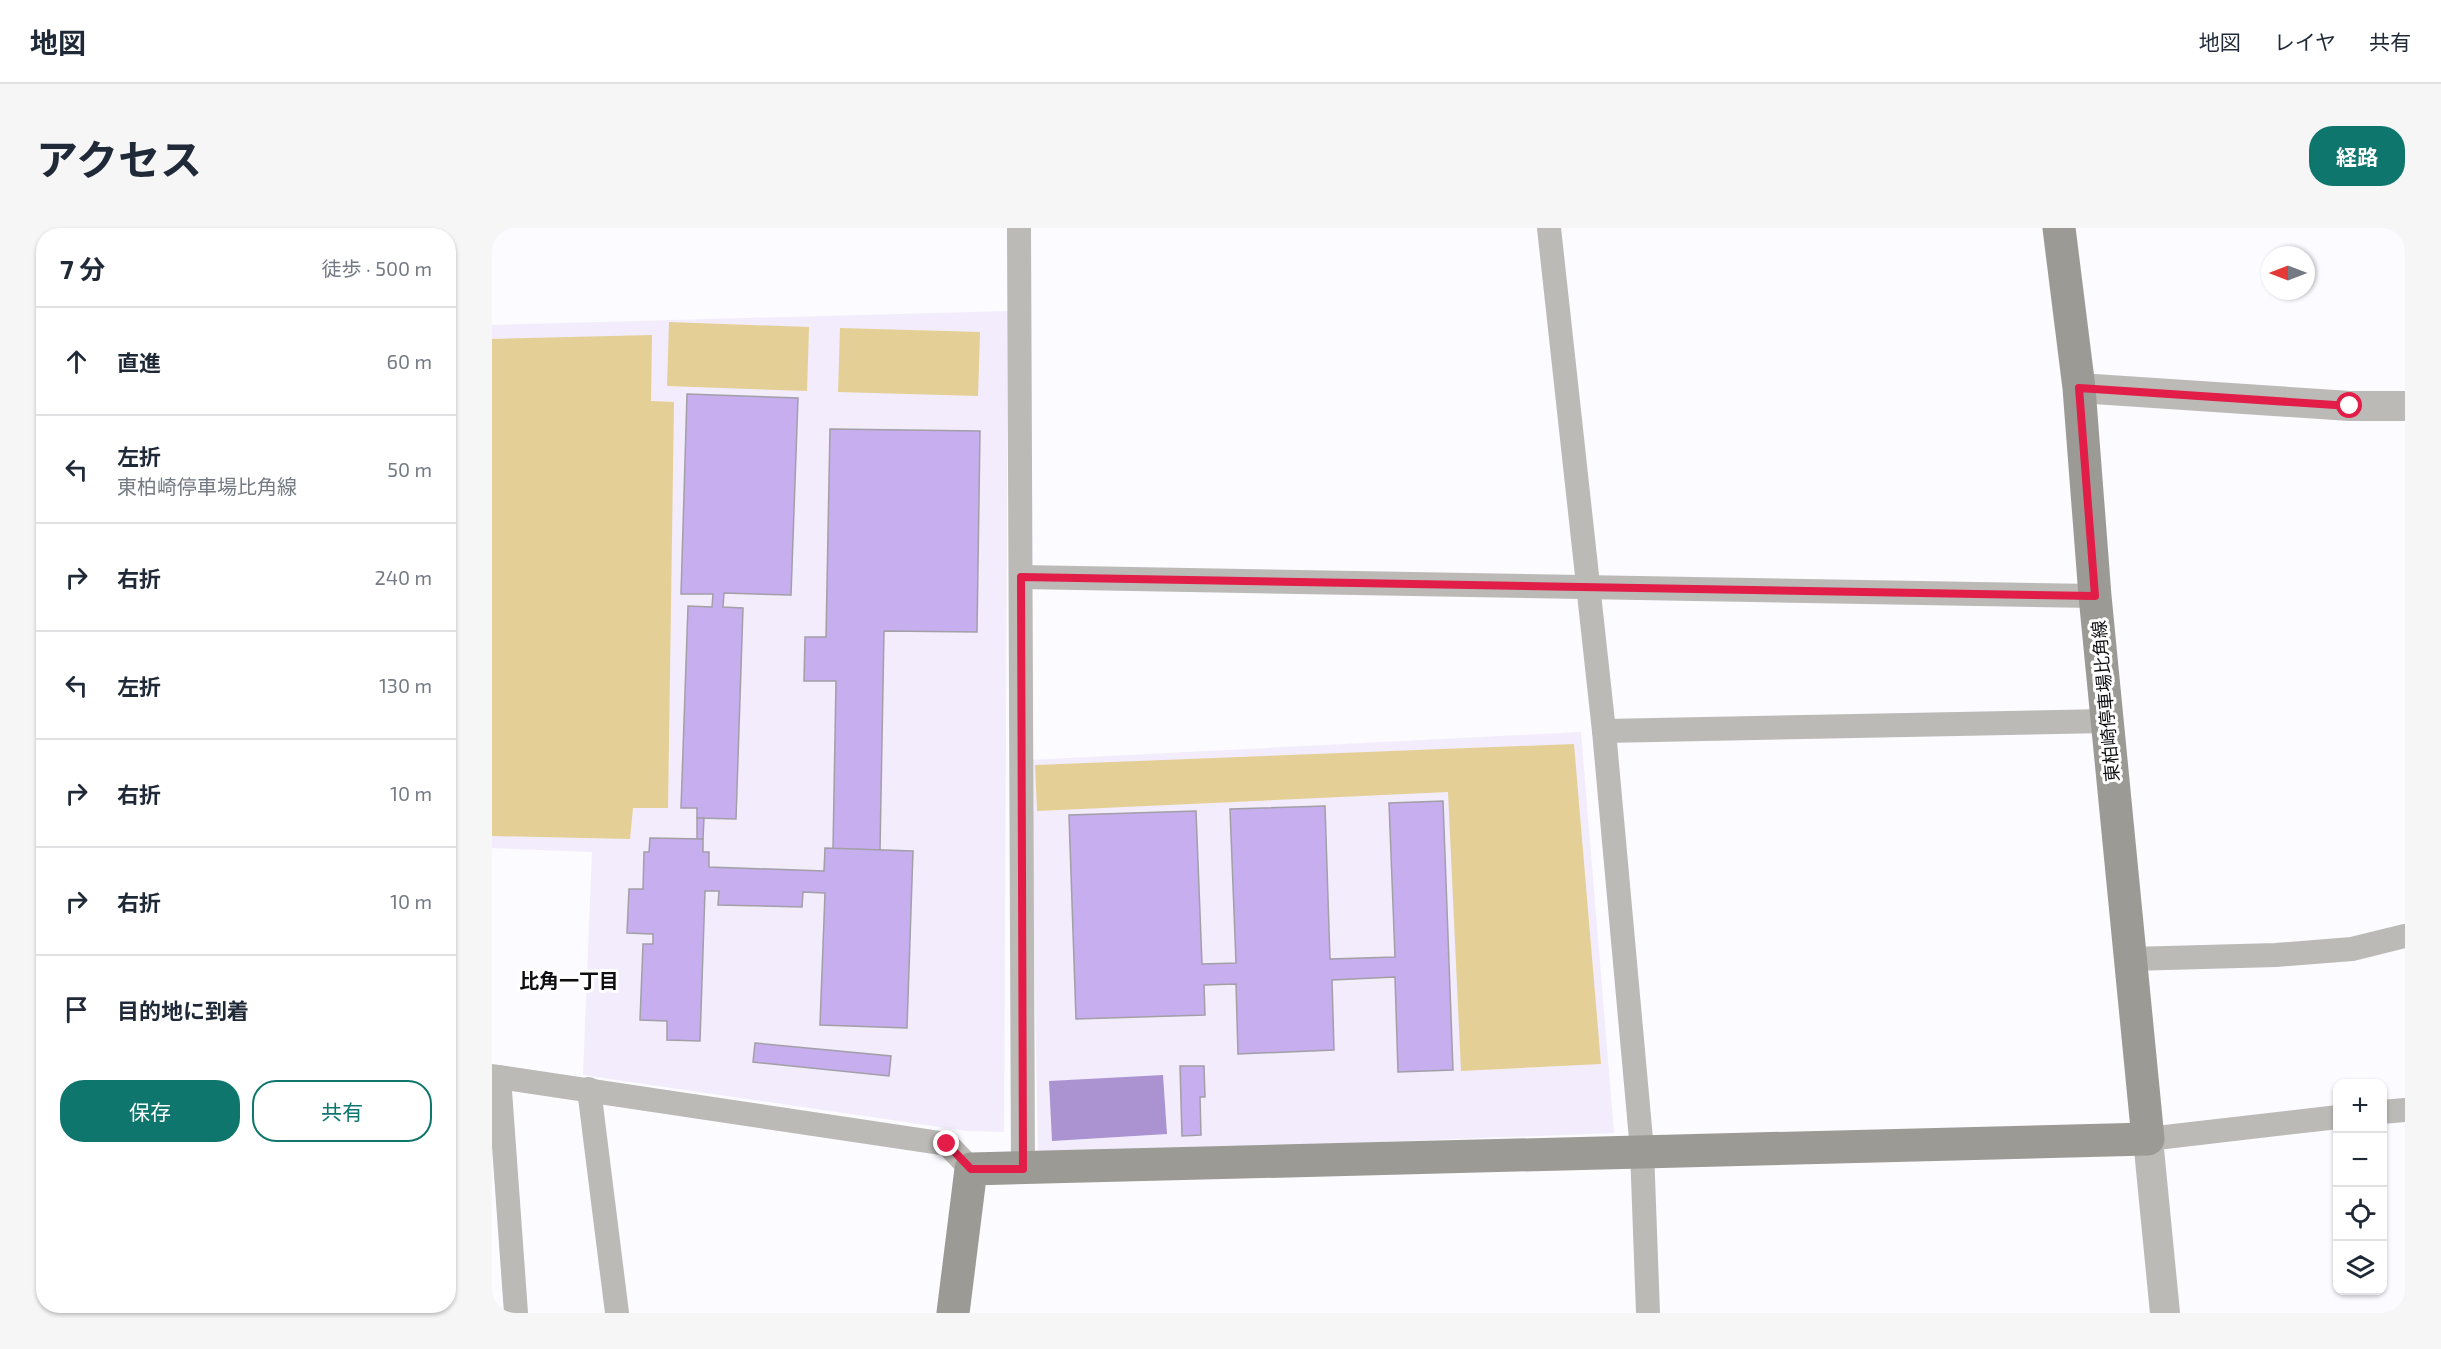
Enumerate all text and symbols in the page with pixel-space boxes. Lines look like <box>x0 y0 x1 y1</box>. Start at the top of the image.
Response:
text: 地図 <box>30 25 86 59</box>
text: 地図 <box>2199 29 2241 54</box>
text: レイヤ <box>2274 29 2336 54</box>
text: 共有 <box>2369 29 2411 54</box>
button: 経路 <box>2309 126 2405 186</box>
text: アクセス <box>36 133 202 183</box>
north arrow <box>2261 246 2315 300</box>
text: 7 分 <box>60 253 105 284</box>
text: 徒歩 · 500 m <box>322 256 432 280</box>
icon: ahead <box>60 345 93 378</box>
text: 直進 <box>117 349 161 375</box>
text: 60 m <box>387 349 432 373</box>
route start <box>2336 392 2362 418</box>
text: 左折 <box>117 443 161 469</box>
icon: left <box>60 453 93 486</box>
text: 50 m <box>387 457 432 481</box>
text: 東柏崎停車場比角線 <box>117 474 297 498</box>
icon: right <box>60 561 93 594</box>
text: 右折 <box>117 565 161 591</box>
text: 240 m <box>374 565 432 589</box>
street label: 東柏崎停車場比角線 <box>2087 619 2123 783</box>
icon: left <box>60 669 93 702</box>
text: 左折 <box>117 673 161 699</box>
text: 130 m <box>379 673 432 697</box>
icon: right <box>60 777 93 810</box>
text: 右折 <box>117 781 161 807</box>
text: 10 m <box>390 781 432 805</box>
icon: right <box>60 885 93 918</box>
text: 右折 <box>117 889 161 915</box>
text: 10 m <box>390 889 432 913</box>
district label: 比角一丁目 <box>519 968 619 992</box>
icon: arrive <box>60 993 93 1026</box>
text: 目的地に到着 <box>117 997 249 1023</box>
map controls <box>2333 1079 2387 1295</box>
button: + <box>2333 1079 2387 1133</box>
button: 保存 <box>60 1080 240 1142</box>
button: 共有 <box>252 1080 432 1142</box>
route end <box>933 1130 959 1156</box>
button: − <box>2333 1133 2387 1187</box>
button: locate <box>2333 1187 2387 1241</box>
button: layers <box>2333 1241 2387 1295</box>

